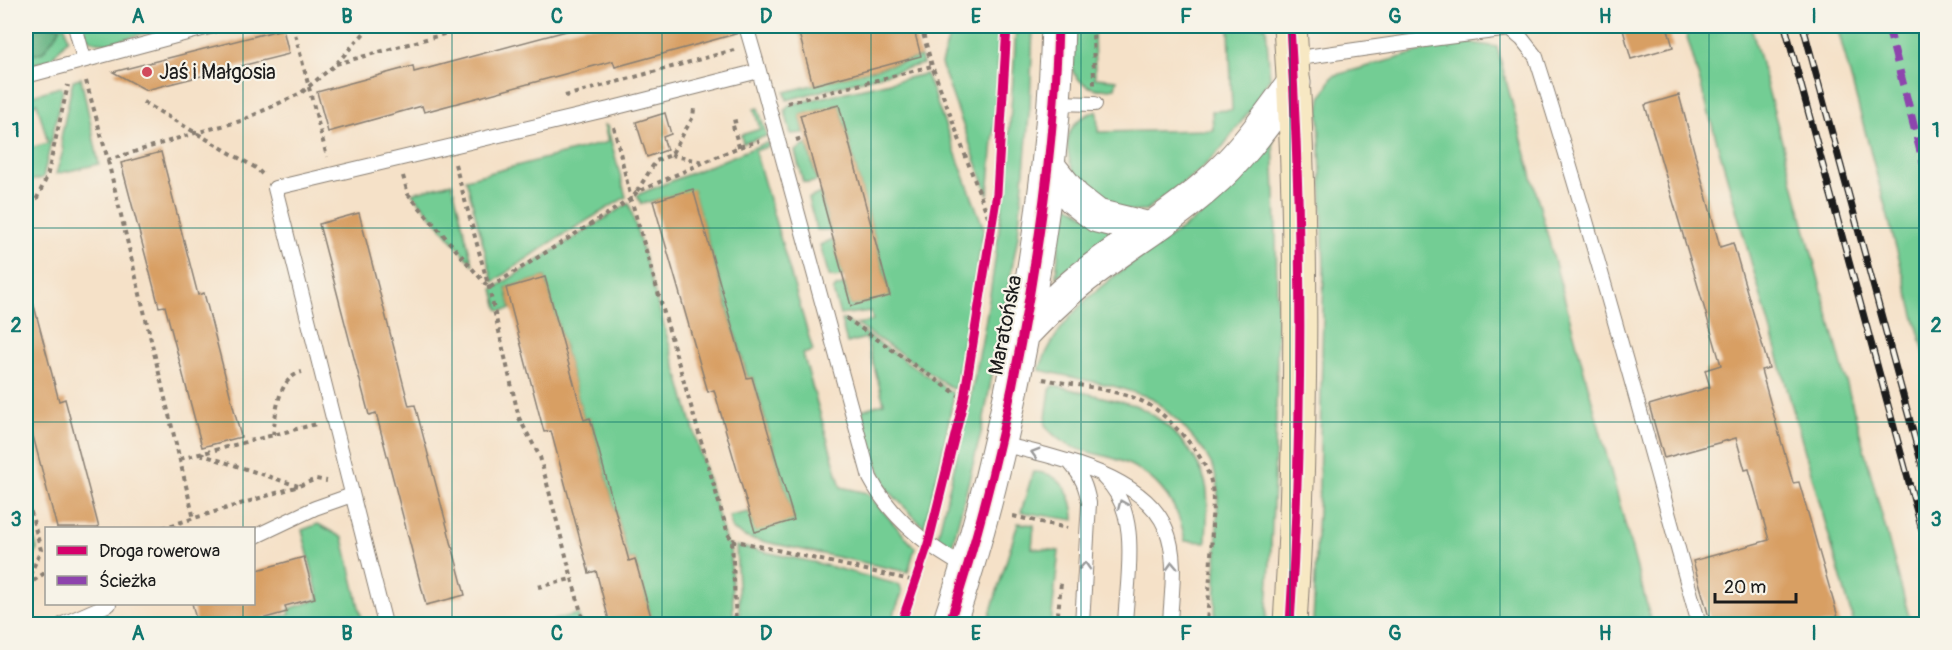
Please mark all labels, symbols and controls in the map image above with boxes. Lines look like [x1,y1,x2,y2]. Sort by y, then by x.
text: A [132,4,145,29]
text: B [341,4,353,29]
text: C [551,4,563,29]
text: D [760,4,773,29]
text: E [971,4,982,29]
text: F [1180,4,1192,29]
text: G [1388,4,1402,29]
text: H [1599,4,1612,29]
text: I [1811,4,1817,29]
place label: Jaś i Małgosia [159,59,276,86]
marker: Jaś i Małgosia [140,65,154,79]
text: 1 [12,118,20,143]
text: 1 [1932,118,1940,143]
street label: Maratońska [983,273,1028,377]
text: 2 [10,313,22,338]
text: 2 [1930,313,1942,338]
one-way arrow [1030,448,1041,460]
one-way arrow [1117,500,1129,511]
text: 3 [10,507,22,532]
text: 3 [1930,507,1942,532]
legend [45,527,255,605]
text: Droga rowerowa [99,540,220,563]
one-way arrow [1079,562,1092,571]
one-way arrow [1166,562,1178,571]
scale bar [1715,566,1796,604]
text: Ścieżka [99,570,156,593]
text: 20 m [1724,576,1766,599]
text: A [132,621,145,646]
text: B [341,621,353,646]
text: C [551,621,563,646]
text: D [760,621,773,646]
text: E [971,621,982,646]
text: F [1180,621,1192,646]
text: G [1388,621,1402,646]
text: H [1599,621,1612,646]
text: I [1811,621,1817,646]

